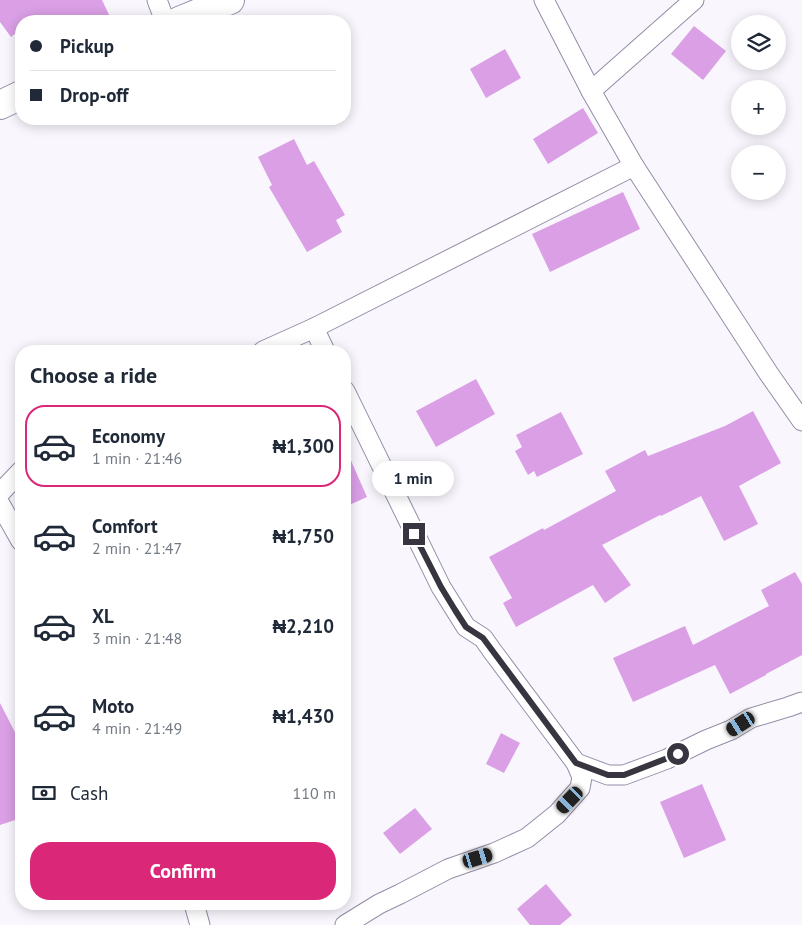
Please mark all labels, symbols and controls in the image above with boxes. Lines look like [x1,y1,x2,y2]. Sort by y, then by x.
map controls [731,15,786,200]
button: layers [731,15,786,70]
text: Pickup [60,34,114,58]
button: + [731,80,786,135]
text: Drop-off [60,83,128,107]
button: − [731,145,786,200]
text: Choose a ride [30,361,157,389]
icon: car [32,424,77,469]
text: Economy [92,424,165,448]
text: ₦1,300 [272,434,334,458]
text: 1 min · 21:46 [92,448,182,468]
callout: 1 min [373,462,455,496]
text: 1 min [393,468,433,488]
icon: car [32,514,77,559]
text: Comfort [92,514,158,538]
route end [403,523,425,545]
text: ₦1,750 [272,524,334,548]
text: 2 min · 21:47 [92,538,182,558]
icon: car [32,604,77,649]
text: XL [92,604,114,628]
text: ₦2,210 [272,614,334,638]
text: 3 min · 21:48 [92,628,182,648]
icon: car [32,694,77,739]
text: Moto [92,694,134,718]
text: ₦1,430 [272,704,334,728]
car [724,710,757,738]
text: 4 min · 21:49 [92,718,182,738]
route start [667,743,689,765]
icon: cash [30,779,58,807]
text: Cash [70,781,108,805]
text: 110 m [293,783,336,803]
car [554,784,585,816]
button: Confirm [30,842,336,900]
car [461,846,494,870]

